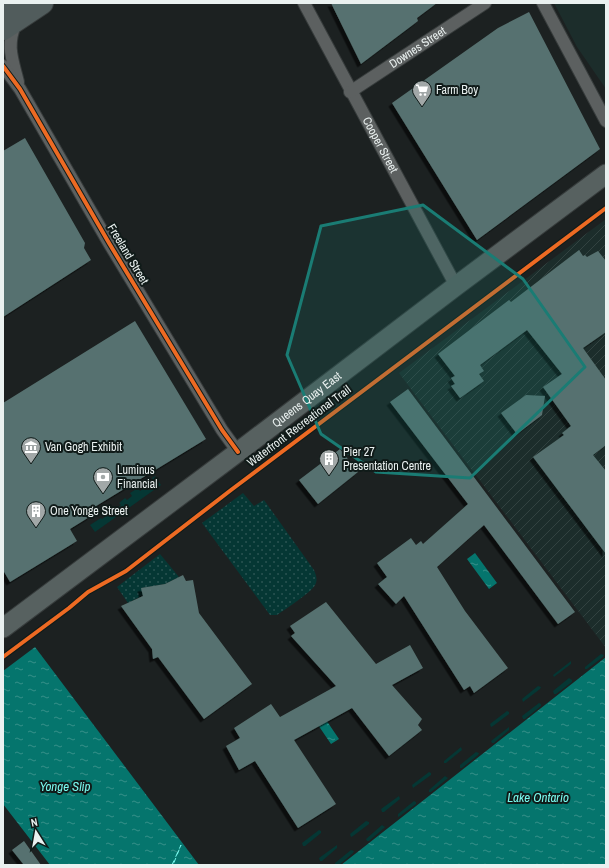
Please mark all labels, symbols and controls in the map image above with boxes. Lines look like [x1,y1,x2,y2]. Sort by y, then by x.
street label: Downes Street [386,23,449,72]
supermarket icon: Farm Boy [411,79,433,107]
place label: Farm Boy [436,82,478,98]
street label: Cooper Street [359,114,402,176]
street label: Freeland Street [104,221,152,287]
street label: Queens Quay East [269,368,345,431]
street label: Waterfront Recreational Trail [244,382,354,470]
museum icon: Van Gogh Exhibit [20,436,42,464]
place label: Van Gogh Exhibit [45,439,122,455]
place label: Pier 27 Presentation Centre [343,444,431,474]
building icon: Pier 27 Presentation Centre [318,448,340,476]
place label: Luminus Financial [117,462,157,492]
bank icon: Luminus Financial [92,466,114,494]
building icon: One Yonge Street [25,500,47,528]
place label: One Yonge Street [50,503,128,519]
water label: Yonge Slip [40,778,91,795]
water label: Lake Ontario [507,789,569,806]
north arrow [16,812,56,852]
text: N [30,815,39,830]

